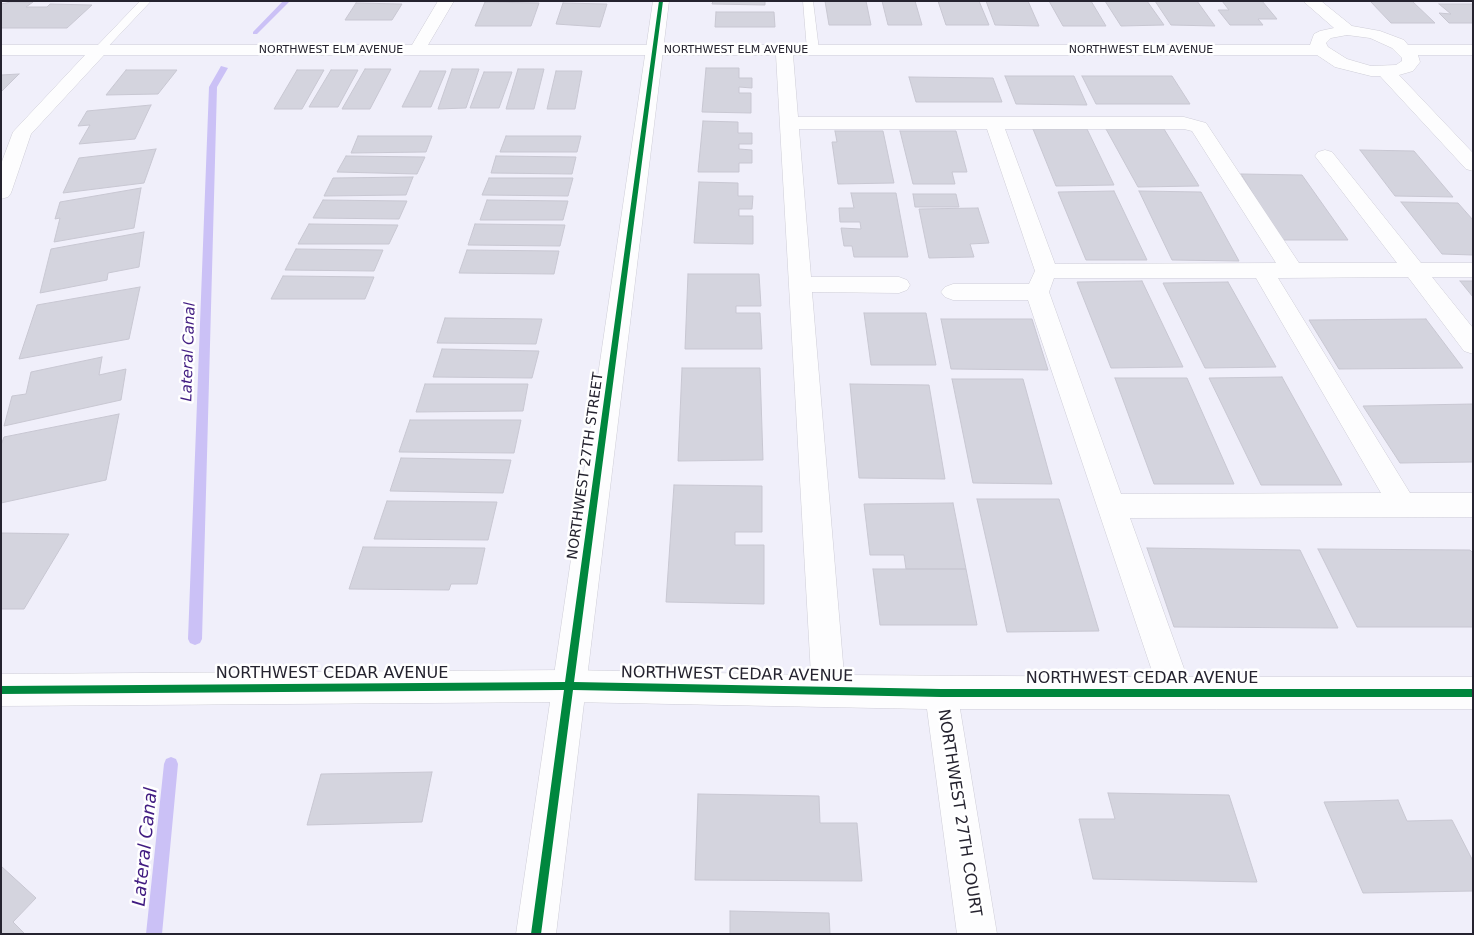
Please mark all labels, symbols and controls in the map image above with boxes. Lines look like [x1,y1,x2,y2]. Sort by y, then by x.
street label: NORTHWEST ELM AVENUE [259,43,403,57]
street label: NORTHWEST ELM AVENUE [664,43,808,57]
street label: NORTHWEST ELM AVENUE [1069,43,1213,57]
water label: Lateral Canal [178,302,200,402]
street label: NORTHWEST 27TH STREET [565,371,607,561]
street label: NORTHWEST CEDAR AVENUE [621,663,853,687]
street label: NORTHWEST CEDAR AVENUE [216,664,448,684]
street label: NORTHWEST CEDAR AVENUE [1026,669,1258,689]
street label: NORTHWEST 27TH COURT [933,708,985,918]
water label: Lateral Canal [129,787,163,907]

